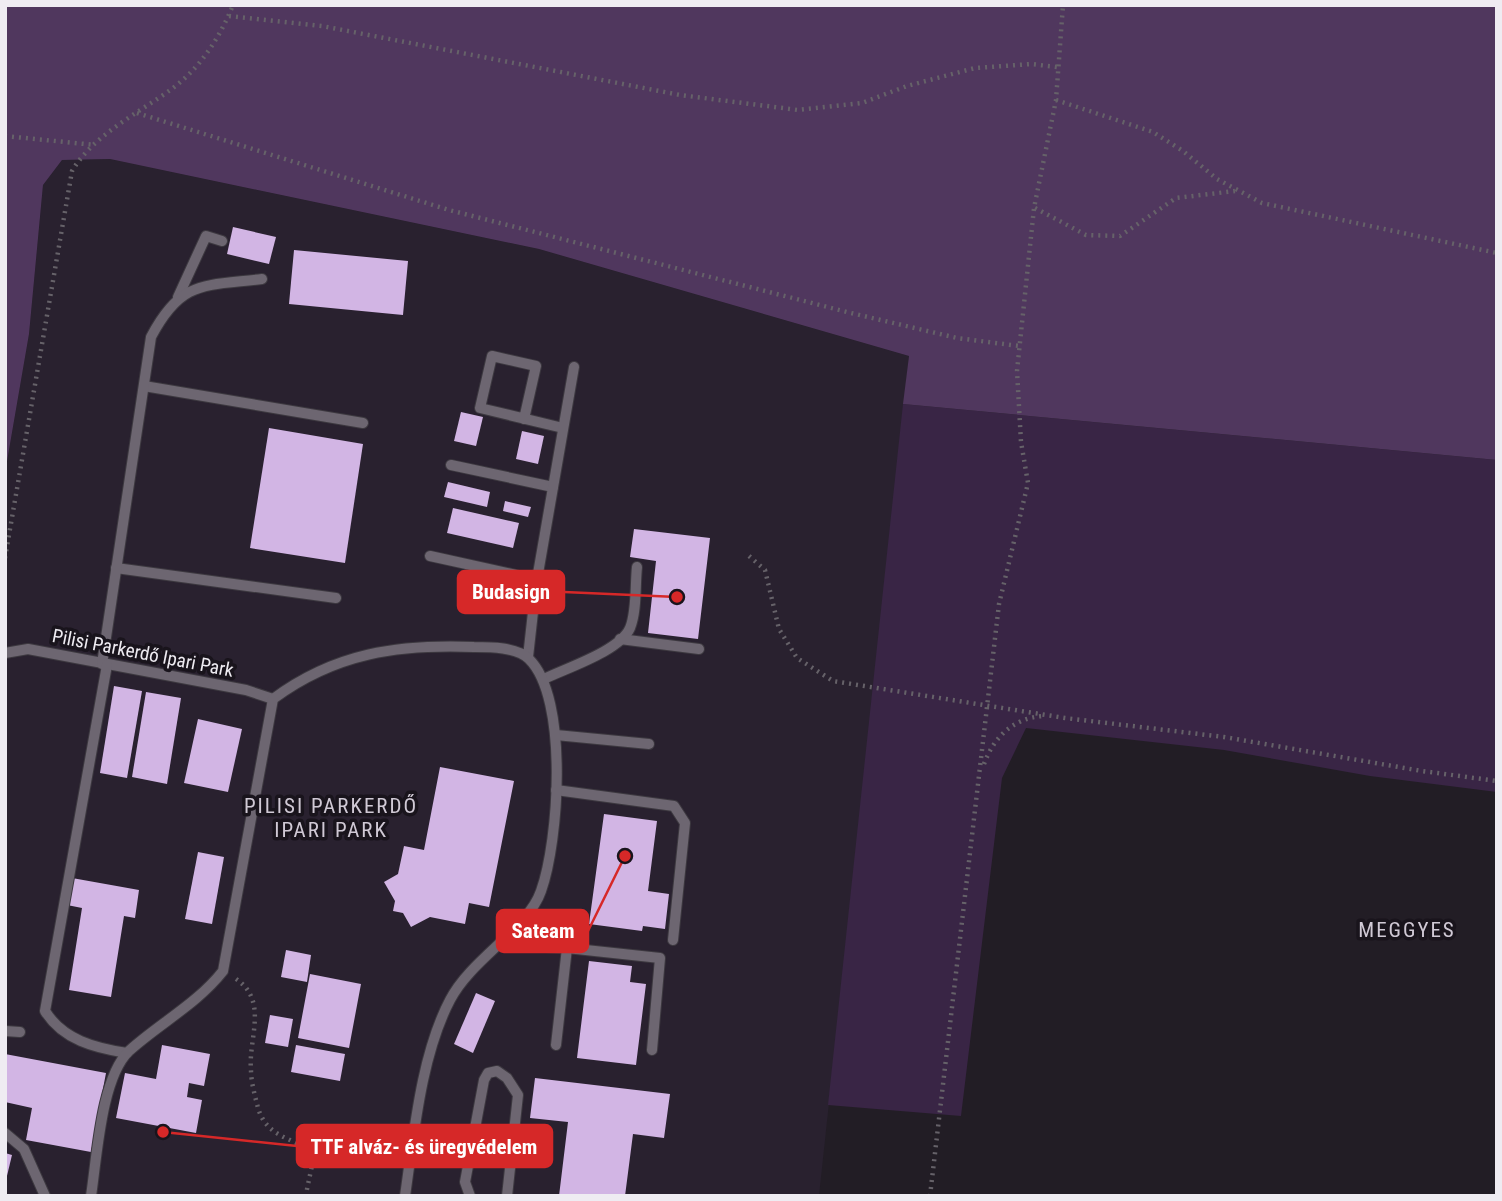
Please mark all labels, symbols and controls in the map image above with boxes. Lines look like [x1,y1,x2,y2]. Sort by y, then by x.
callout: Budasign [458,571,564,613]
text: Budasign [472,580,550,604]
street label: Pilisi Parkerdő Ipari Park [50,624,236,682]
district label: PILISI PARKERDŐ IPARI PARK [244,794,418,842]
callout: Sateam [497,910,588,952]
district label: MEGGYES [1358,918,1456,942]
text: Sateam [511,919,575,943]
callout: TTF alváz- és üregvédelem [297,1125,552,1167]
text: TTF alváz- és üregvédelem [311,1135,537,1159]

